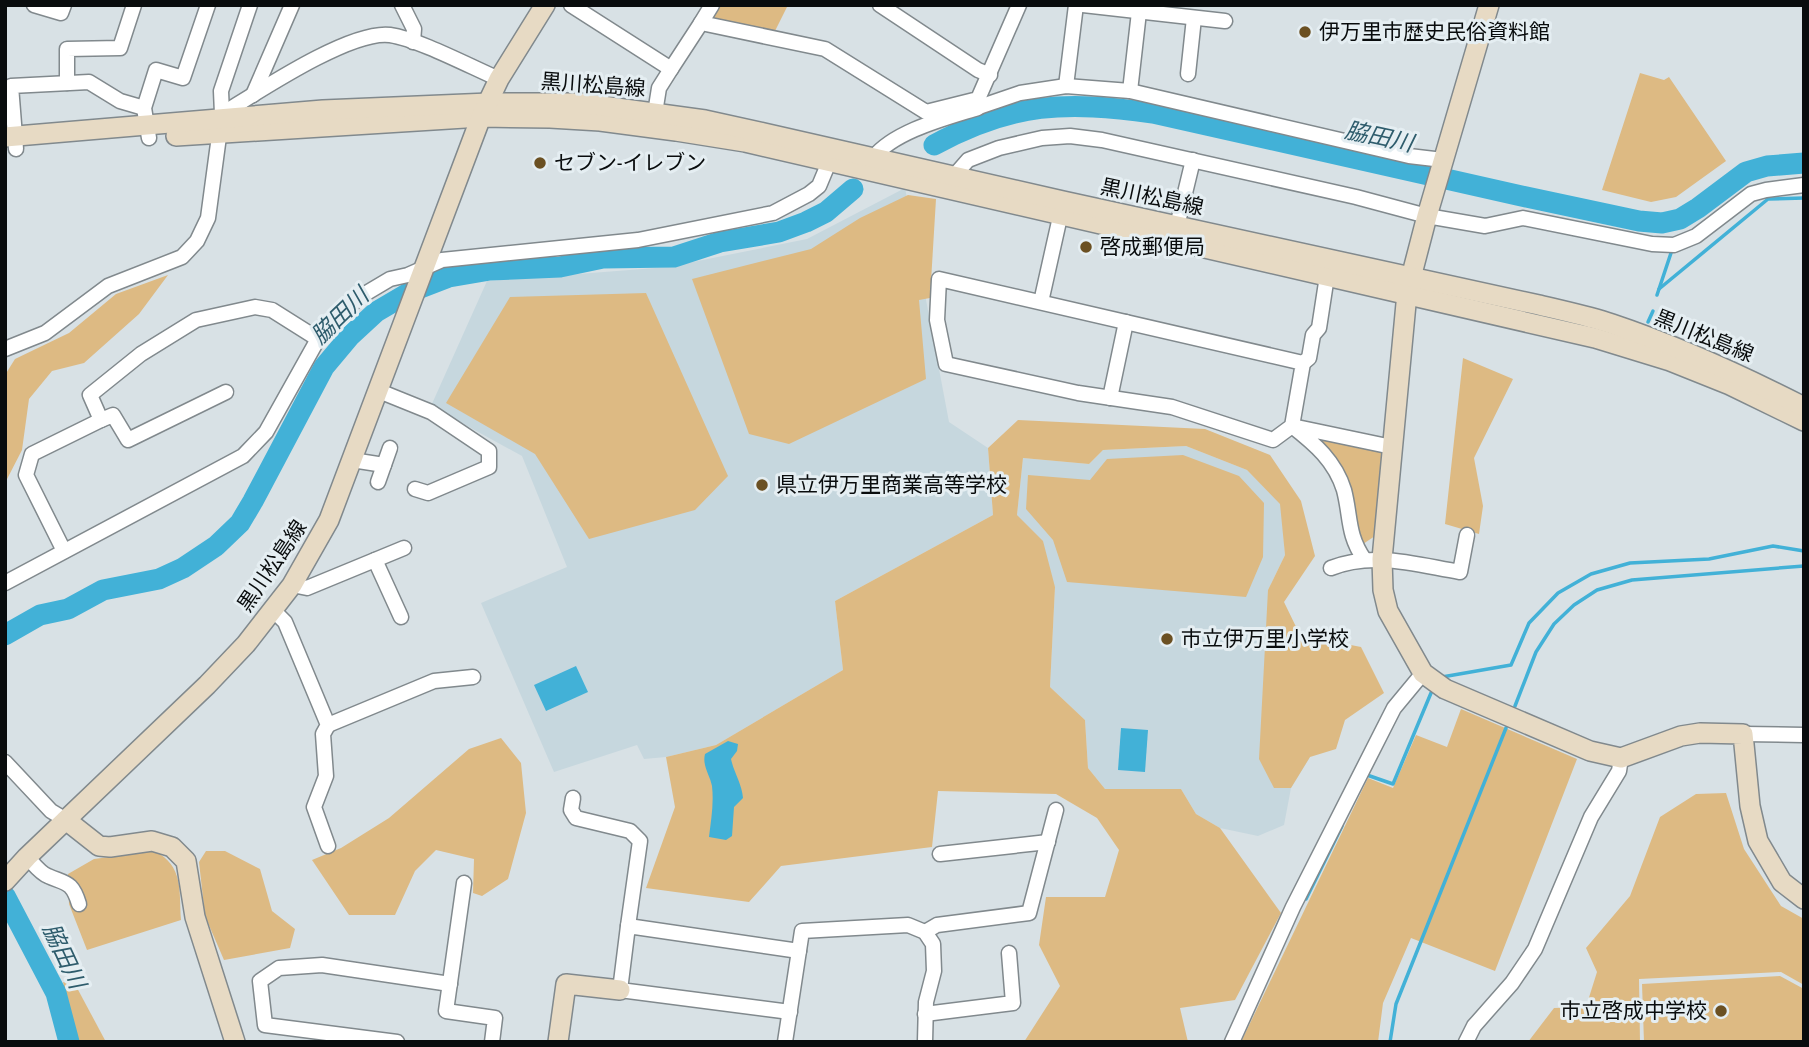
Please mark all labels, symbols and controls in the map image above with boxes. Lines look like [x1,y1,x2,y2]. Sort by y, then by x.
place label: 伊万里市歴史民俗資料館 [1319,20,1550,44]
marker: 伊万里市歴史民俗資料館 [1297,24,1313,40]
street label: 黒川松島線 [540,69,646,101]
water label: 脇田川 [1342,117,1418,158]
place label: セブン-イレブン [554,151,706,175]
marker: セブン-イレブン [532,155,548,171]
street label: 黒川松島線 [1098,174,1206,220]
place label: 啓成郵便局 [1100,235,1205,259]
marker: 啓成郵便局 [1078,239,1094,255]
water label: 脇田川 [306,280,376,350]
street label: 黒川松島線 [1651,305,1757,367]
place label: 県立伊万里商業高等学校 [776,473,1007,497]
marker: 県立伊万里商業高等学校 [754,477,770,493]
street label: 黒川松島線 [233,516,311,616]
place label: 市立伊万里小学校 [1181,627,1349,651]
marker: 市立伊万里小学校 [1159,631,1175,647]
water label: 脇田川 [37,919,92,996]
place label: 市立啓成中学校 [1560,999,1707,1023]
marker: 市立啓成中学校 [1713,1003,1729,1019]

